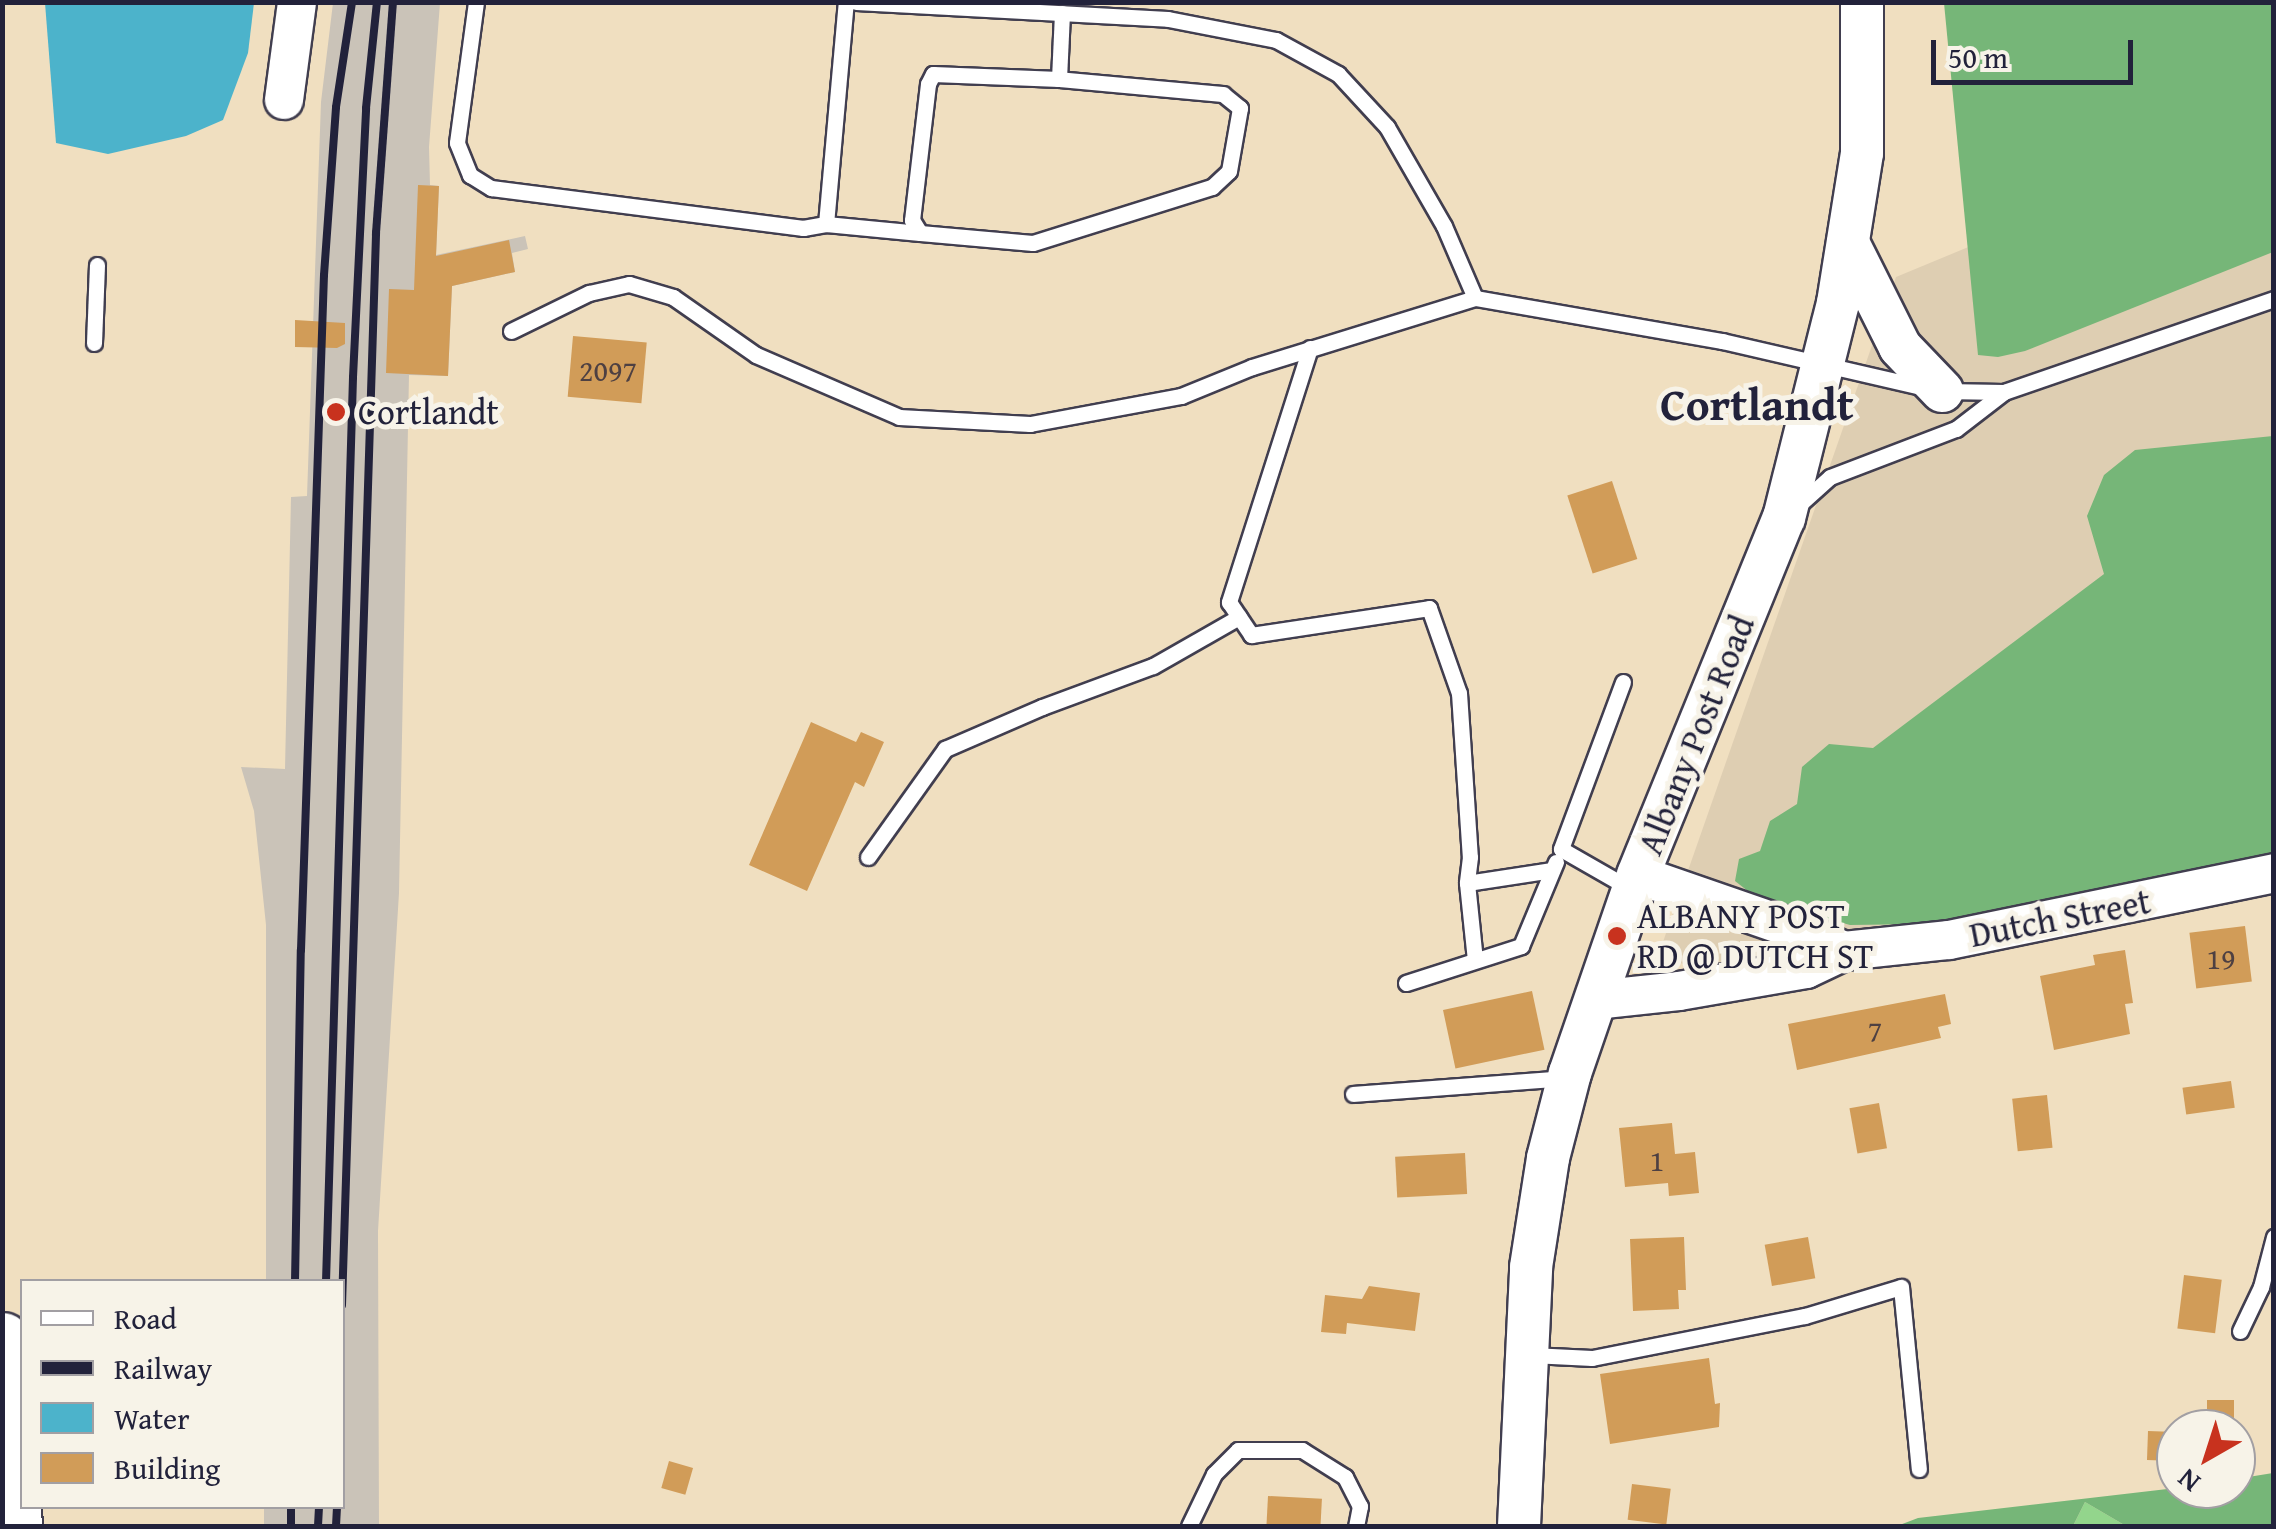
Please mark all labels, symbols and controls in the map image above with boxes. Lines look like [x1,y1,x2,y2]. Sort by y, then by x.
scale bar [1936,20,2138,82]
text: 50 m [1948,35,2008,79]
house number: 2097 [579,352,637,388]
district label: Cortlandt [1660,377,1854,431]
place label: Cortlandt [358,391,499,433]
marker: Cortlandt [323,399,349,425]
street label: Albany Post Road [1629,609,1763,861]
street label: Dutch Street [1966,880,2154,956]
place label: ALBANY POST RD @ DUTCH ST [1637,895,1873,977]
marker: ALBANY POST RD @ DUTCH ST [1606,925,1628,947]
house number: 19 [2207,940,2235,976]
house number: 7 [1868,1012,1882,1048]
house number: 1 [1650,1142,1664,1178]
legend [20,1279,345,1509]
text: Road [114,1296,177,1340]
text: Railway [114,1346,212,1390]
text: Water [114,1396,190,1440]
north arrow [2156,1409,2256,1509]
text: Building [114,1446,220,1490]
text: N [2168,1459,2208,1503]

